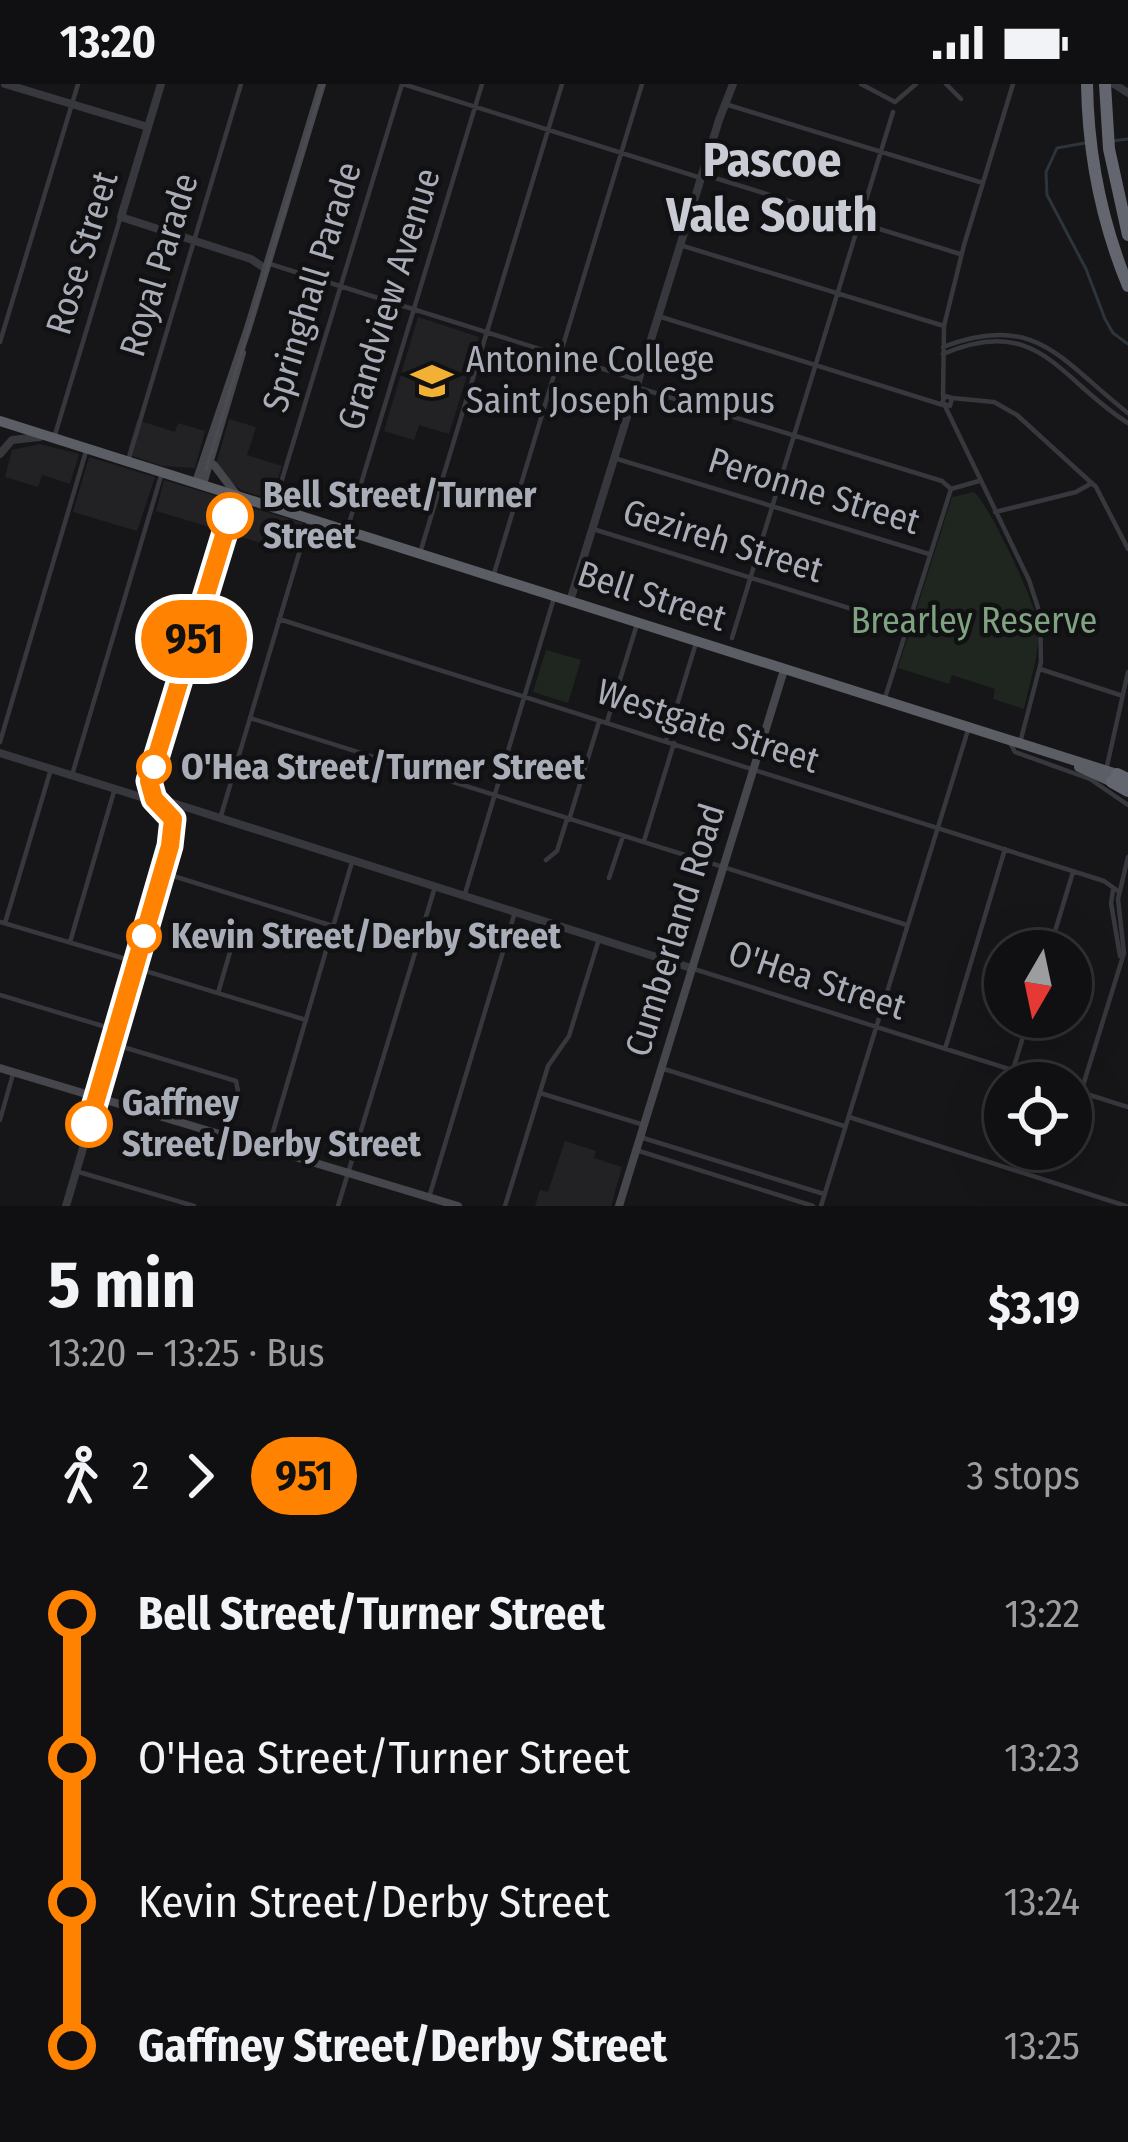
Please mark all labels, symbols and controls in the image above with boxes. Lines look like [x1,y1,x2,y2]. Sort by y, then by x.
text: 13:20 [60,15,156,69]
district label: Pascoe Vale South [665,131,878,244]
street label: Springhall Parade [253,157,371,417]
street label: Grandview Avenue [328,163,450,435]
street label: Rose Street [36,166,128,340]
street label: Royal Parade [110,168,208,362]
place label: Antonine College Saint Joseph Campus [466,338,775,423]
school or university icon: Antonine College Saint Joseph Campus [409,358,455,404]
street label: Peronne Street [703,438,925,544]
place label: Bell Street/Turner Street [263,473,537,558]
street label: Gezireh Street [618,490,829,592]
marker: Bell Street/Turner Street [208,494,252,538]
street label: Bell Street [572,551,732,641]
park label: Brearley Reserve [851,599,1097,643]
line badge: 951 [125,600,263,678]
text: 951 [165,614,223,664]
street label: Westgate Street [591,669,825,783]
place label: O'Hea Street/Turner Street [181,745,586,789]
marker: O'Hea Street/Turner Street [138,751,170,783]
street label: Cumberland Road [616,798,734,1062]
place label: Kevin Street/Derby Street [171,914,562,958]
marker: Kevin Street/Derby Street [128,920,160,952]
north arrow [984,930,1092,1038]
map controls [984,930,1092,1170]
street label: O'Hea Street [723,931,911,1029]
button: locate [984,1062,1092,1170]
place label: Gaffney Street/Derby Street [122,1081,422,1166]
marker: Gaffney Street/Derby Street [67,1102,111,1146]
text: 5 min [48,1245,196,1324]
text: $3.19 [988,1281,1080,1335]
text: 13:20 – 13:25 · Bus [48,1330,325,1376]
icon: walk [48,1443,114,1509]
icon: forward [167,1443,233,1509]
text: 951 [275,1451,333,1501]
text: 2 [132,1453,149,1499]
text: 3 stops [967,1453,1080,1499]
text: Bell Street/Turner Street [138,1587,605,1641]
text: 13:22 [1005,1591,1080,1637]
text: O'Hea Street/Turner Street [138,1731,630,1785]
text: 13:23 [1004,1735,1080,1781]
text: Kevin Street/Derby Street [138,1875,610,1929]
text: 13:24 [1004,1879,1080,1925]
text: Gaffney Street/Derby Street [138,2019,667,2073]
text: 13:25 [1004,2023,1080,2069]

